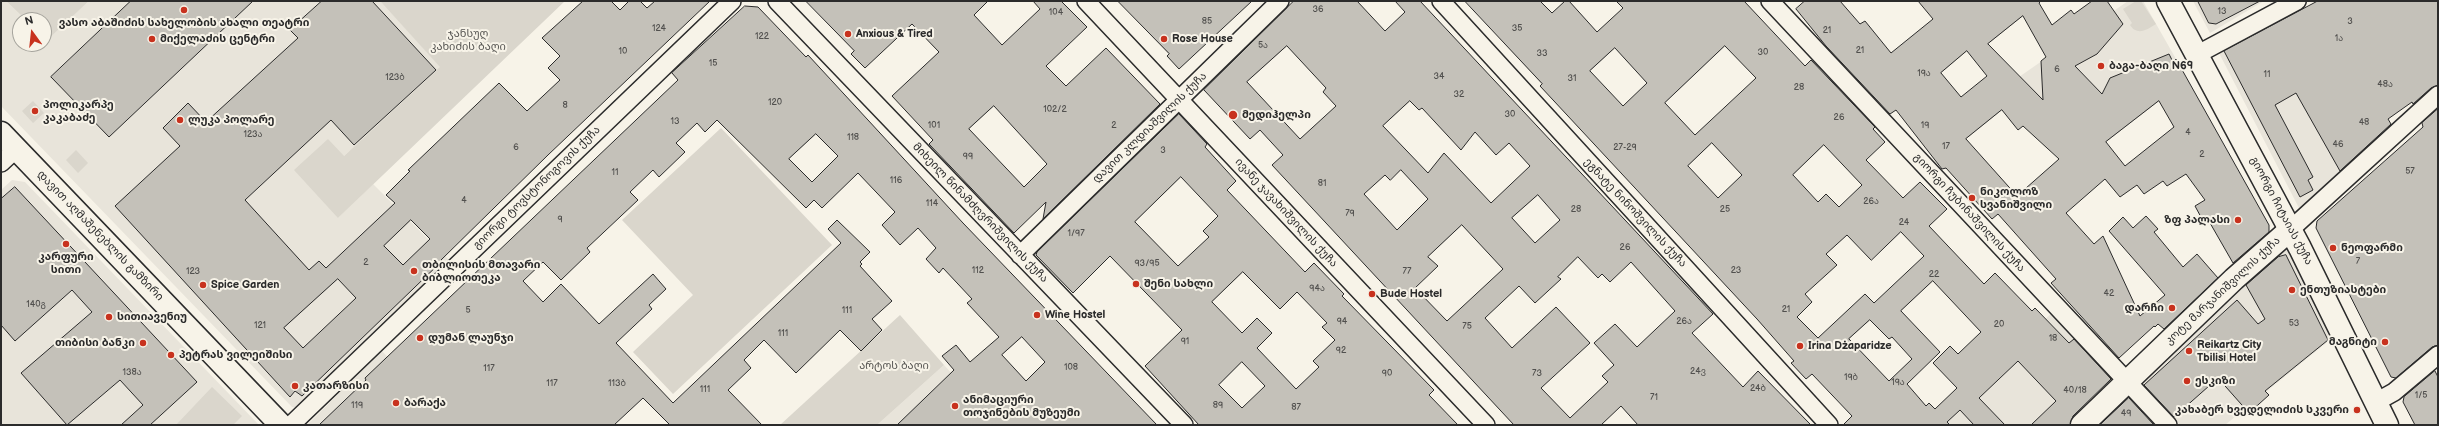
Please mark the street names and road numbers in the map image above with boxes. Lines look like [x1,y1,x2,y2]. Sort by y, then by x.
street label: დავით კლდიაშვილის ქუჩა [1090,70,1210,186]
street label: გიორგი ტოვსტონოგოვის ქუჩა [471,124,603,252]
street label: მიხეილ წინამძღვრიშვილის ქუჩა [910,140,1050,286]
street label: გიორგი ჩუბინაშვილის ქუჩა [1911,151,2027,275]
street label: გიორგი ჩიტაიას ქუჩა [2247,155,2315,267]
street label: ივანე ჯავახიშვილის ქუჩა [1232,156,1340,270]
street label: ეგნატე ნინოშვილის ქუჩა [1581,156,1689,270]
street label: დავით აღმაშენებლის გამზირი [34,168,166,304]
street label: კოტე მარჯანიშვილის ქუჩა [2163,234,2283,348]

